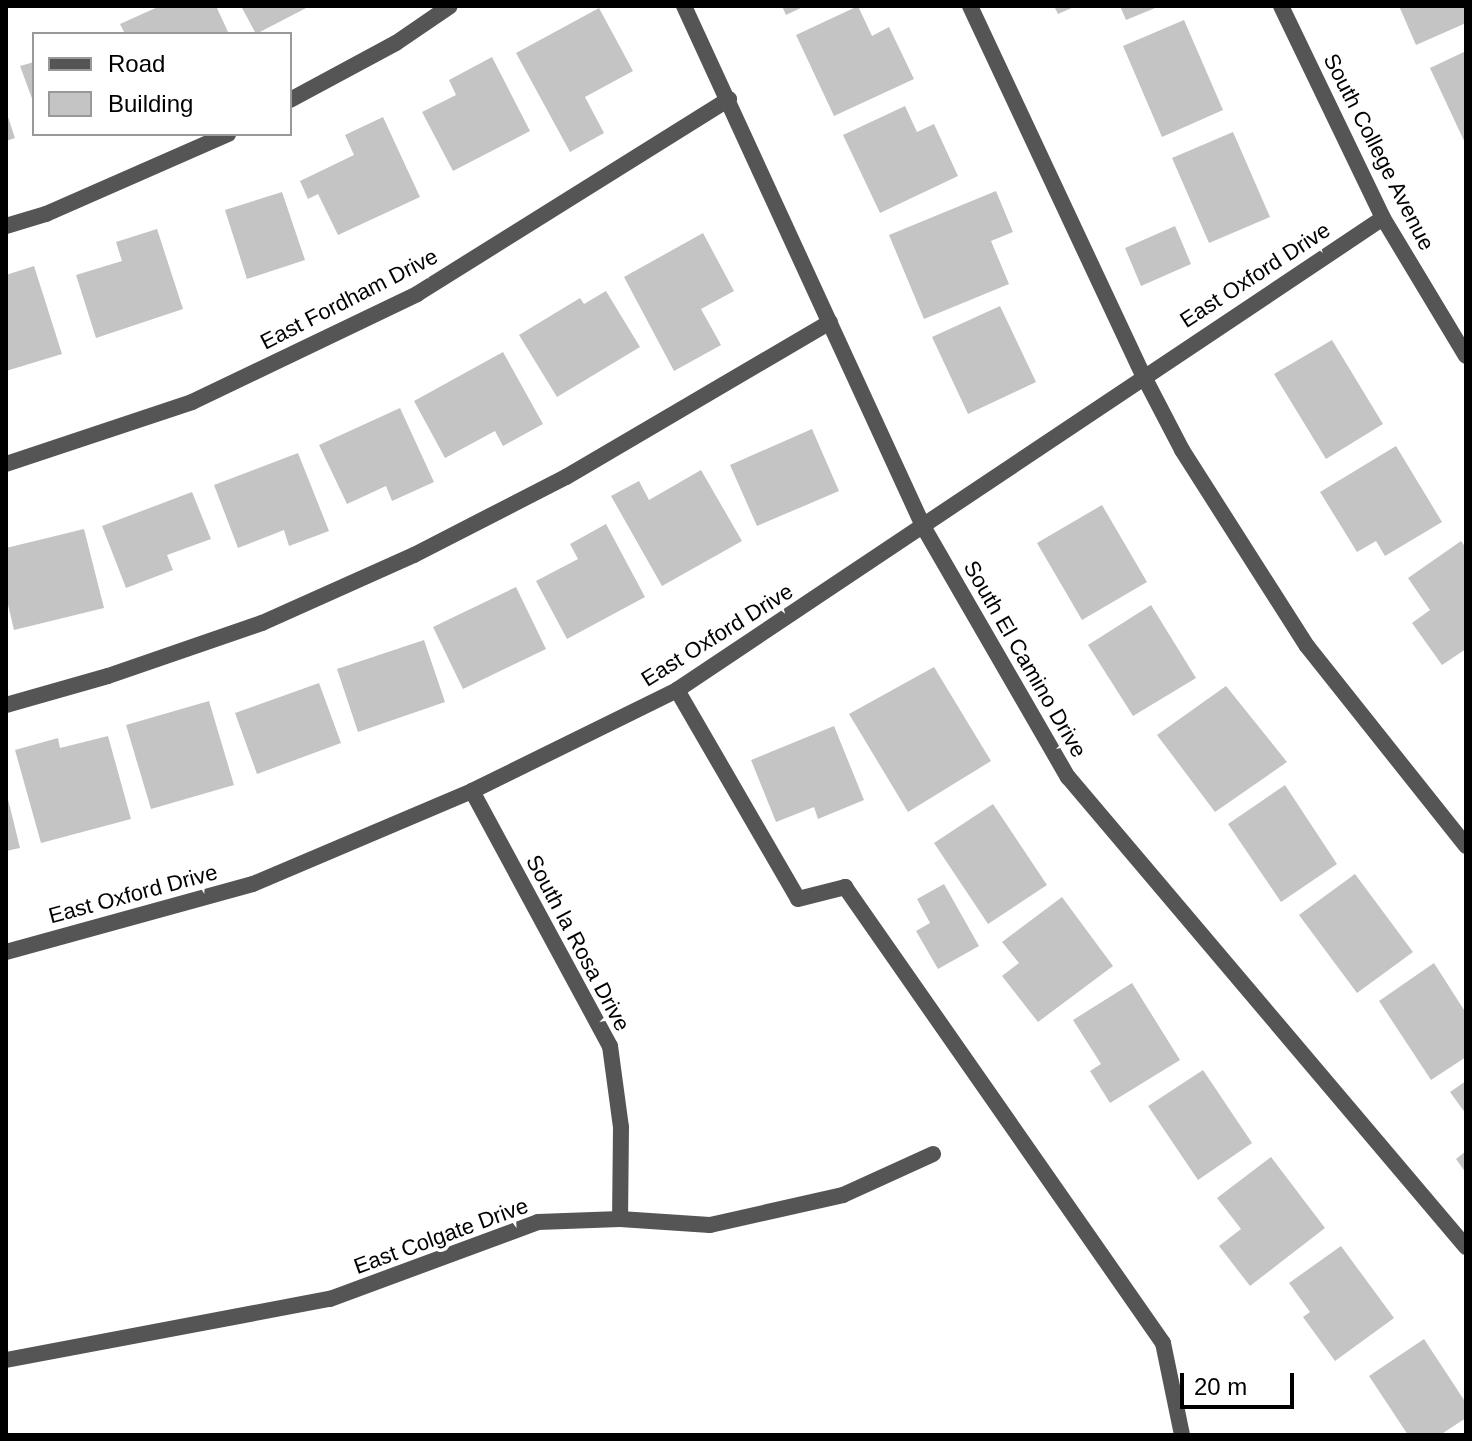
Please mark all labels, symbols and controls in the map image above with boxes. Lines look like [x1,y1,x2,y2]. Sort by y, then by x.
legend [32,32,292,136]
street label: South College Avenue [1318,49,1440,255]
text: Road [108,50,165,77]
text: Building [108,90,193,117]
street label: East Oxford Drive [1175,217,1335,333]
street label: East Fordham Drive [256,243,442,355]
street label: South El Camino Drive [958,556,1092,762]
street label: East Oxford Drive [636,578,798,692]
street label: South la Rosa Drive [520,850,636,1036]
street label: East Oxford Drive [46,859,220,929]
street label: East Colgate Drive [350,1192,532,1280]
scale bar [1184,1357,1298,1407]
text: 20 m [1194,1373,1247,1400]

